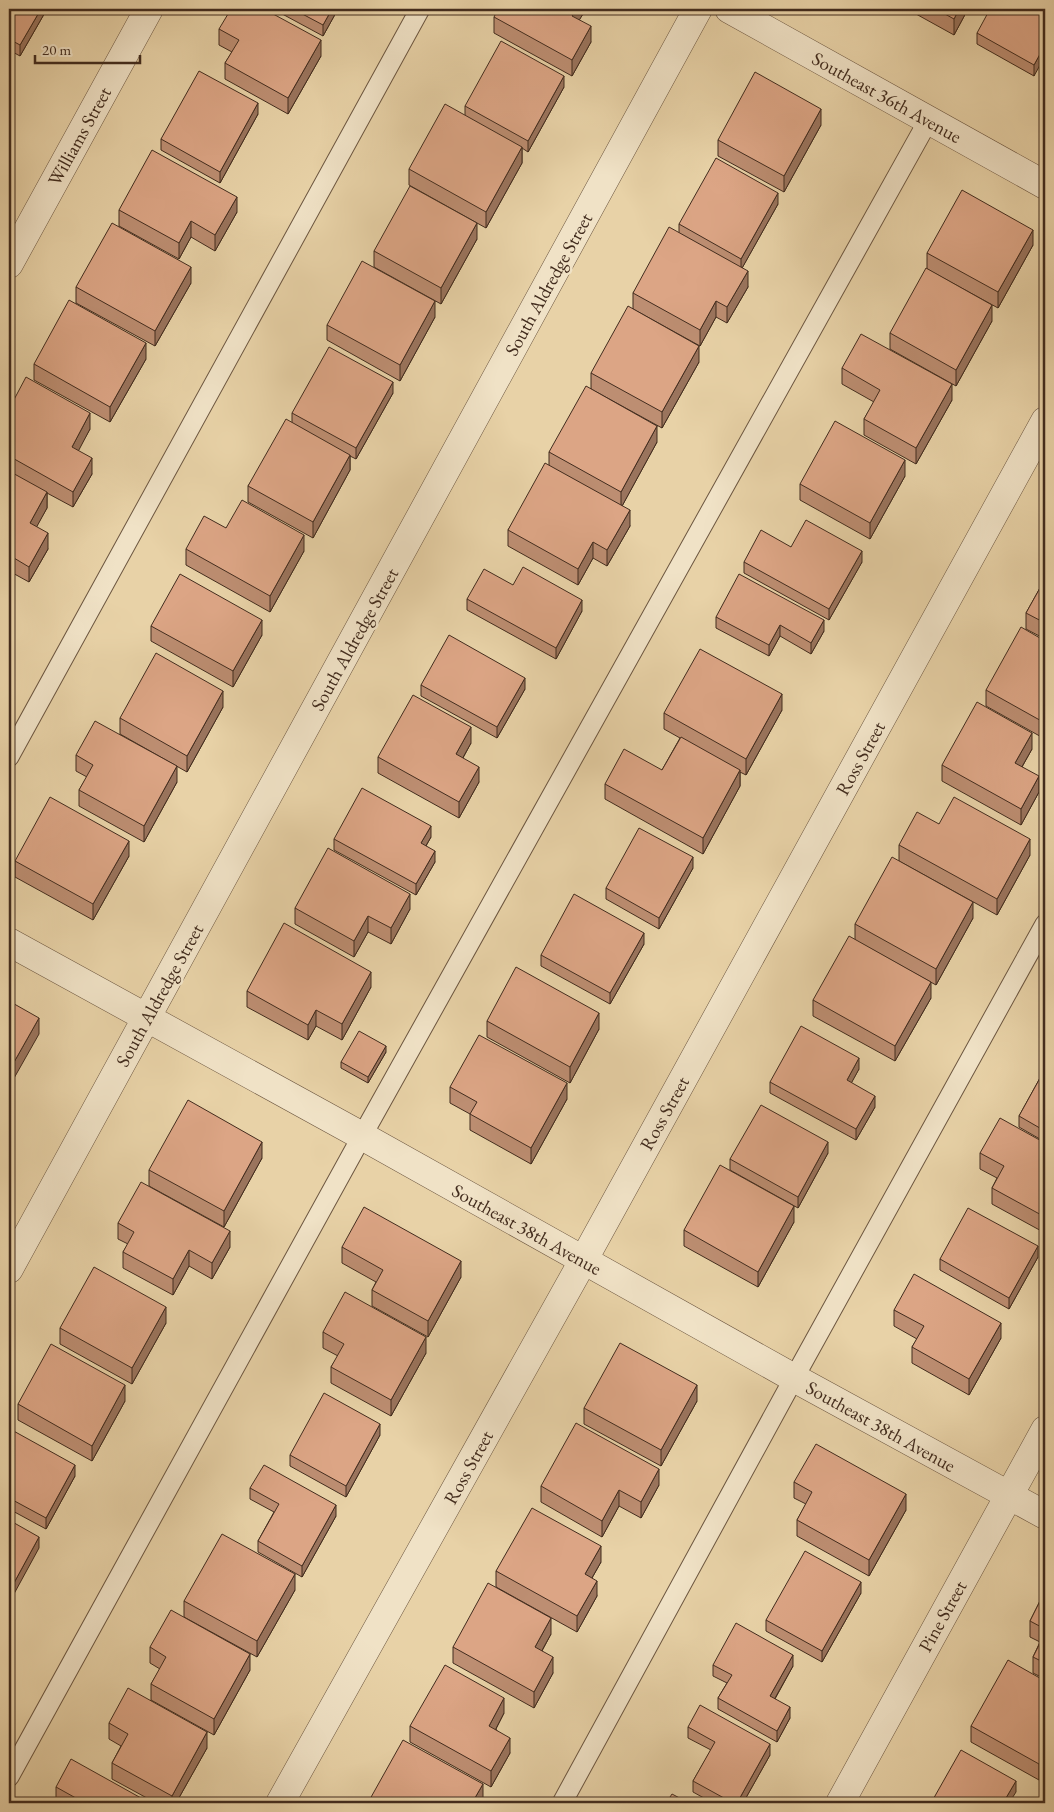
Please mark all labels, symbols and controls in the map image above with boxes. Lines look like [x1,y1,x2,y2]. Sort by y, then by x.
scale bar [35,32,140,64]
text: 20 m [42,40,71,59]
street label: Southeast 36th Avenue [808,46,966,149]
street label: Williams Street [42,82,117,190]
street label: South Aldredge Street [499,208,598,360]
street label: South Aldredge Street [305,563,404,715]
street label: Ross Street [830,717,891,800]
street label: South Aldredge Street [110,919,209,1071]
street label: Ross Street [634,1072,695,1155]
street label: Southeast 38th Avenue [448,1178,606,1281]
street label: Southeast 38th Avenue [802,1375,960,1478]
street label: Ross Street [438,1426,499,1509]
street label: Pine Street [913,1576,972,1656]

